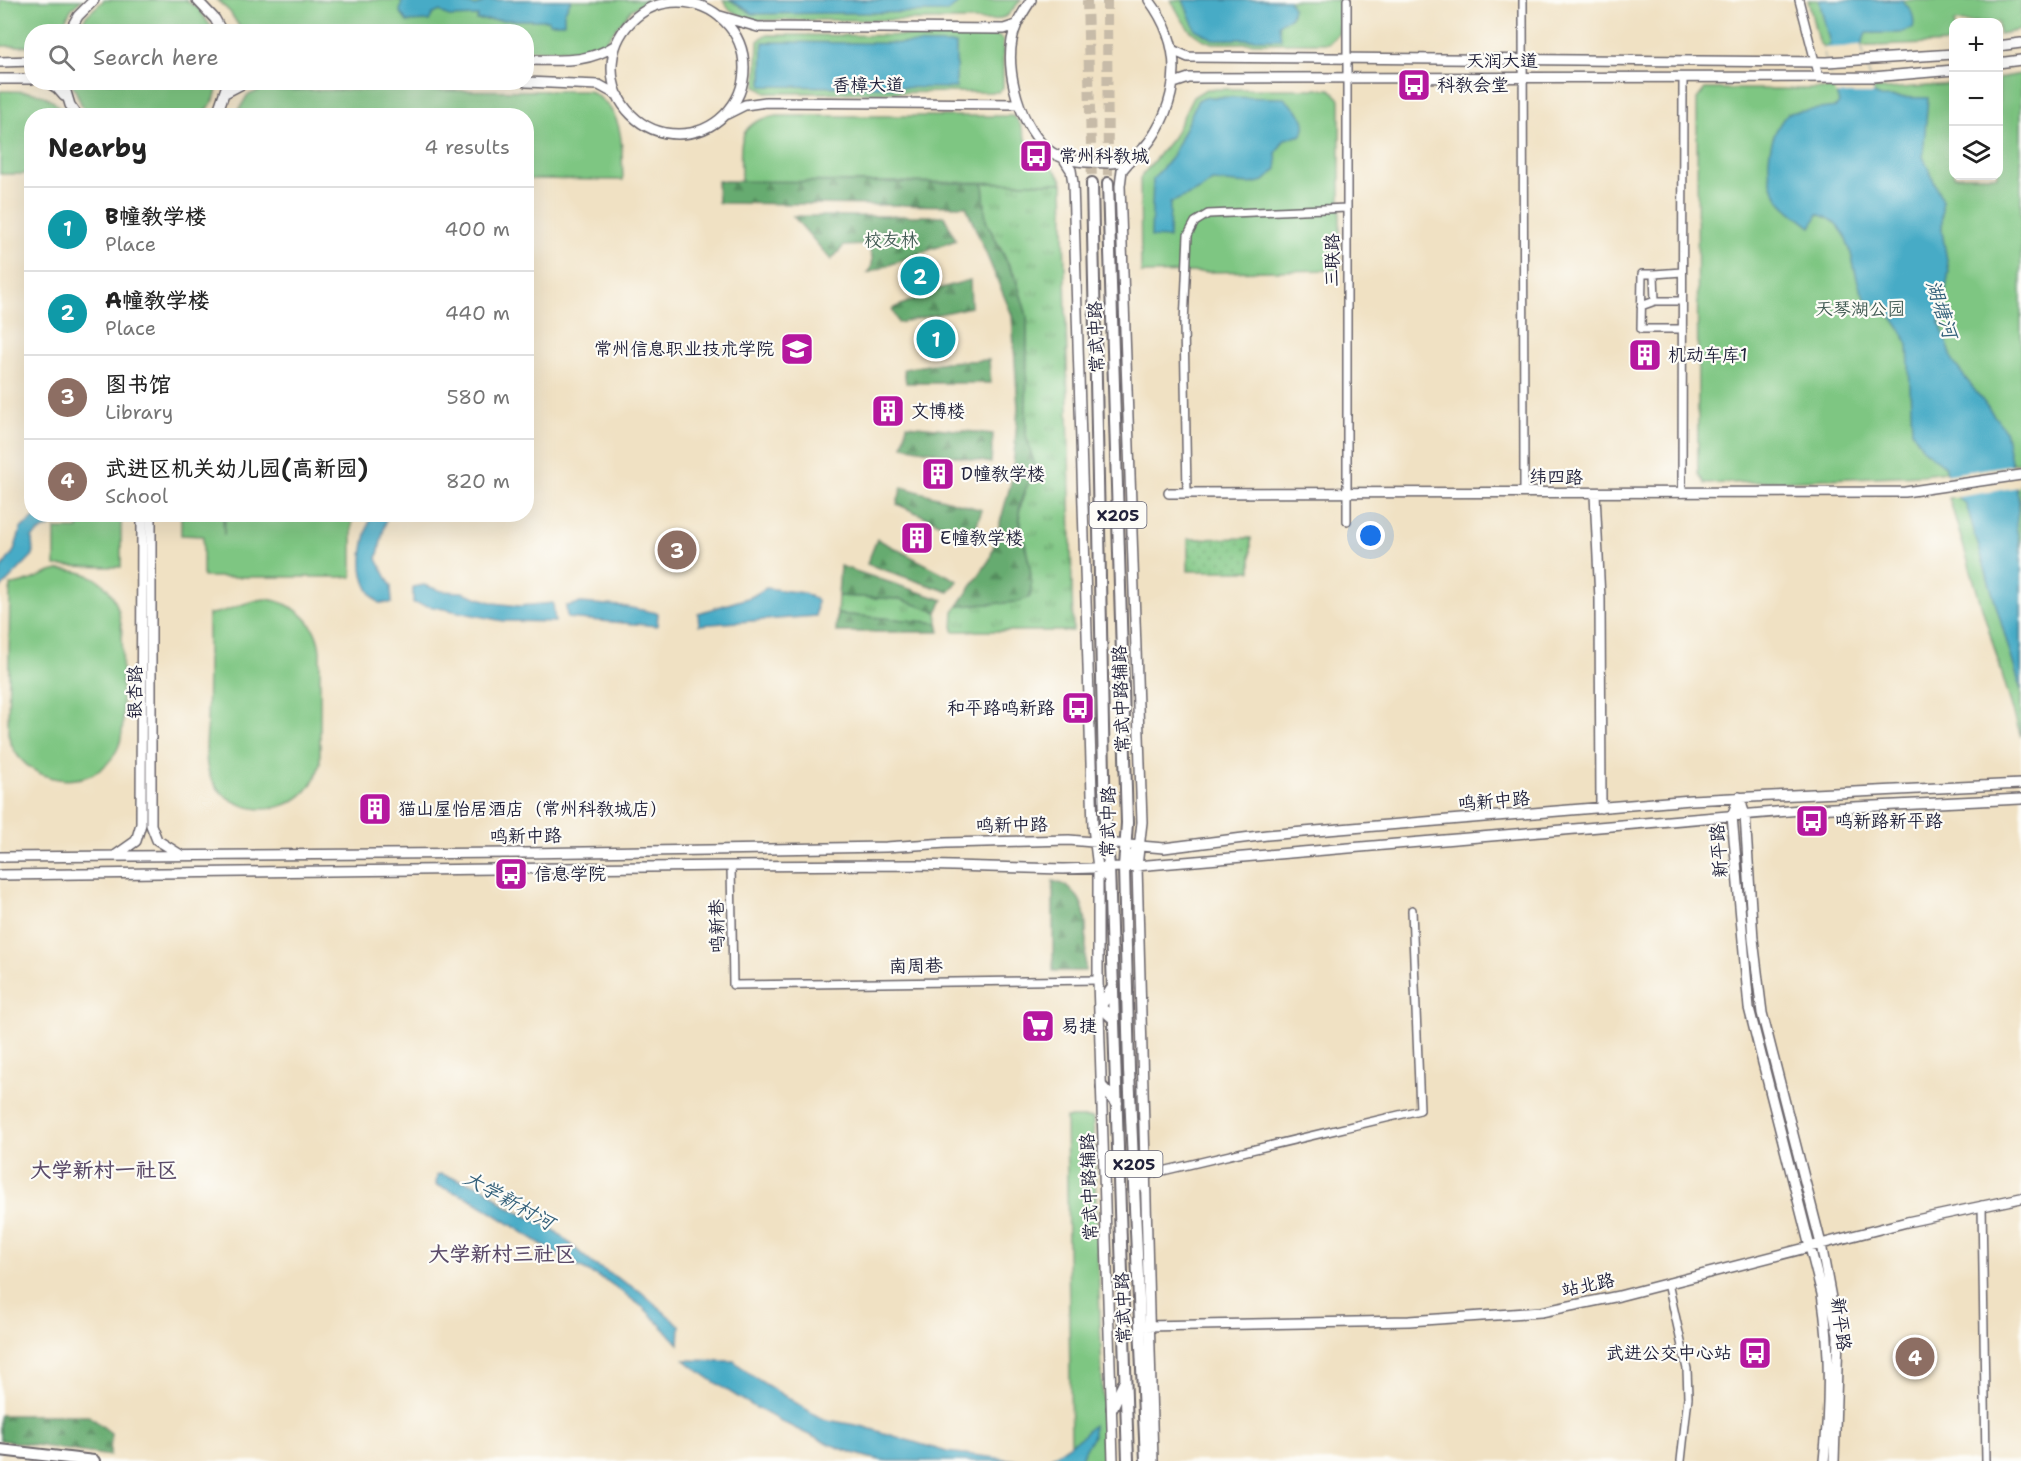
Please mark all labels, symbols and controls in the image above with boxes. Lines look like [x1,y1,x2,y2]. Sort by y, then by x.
map controls [1949,18,2003,180]
button: + [1949,18,2003,72]
search box [24,24,534,90]
icon: search [45,41,78,74]
text: Search here [93,43,219,72]
street label: 天润大道 [1466,49,1538,73]
bus stop icon: 科教会堂 [1396,67,1432,103]
button: − [1949,72,2003,126]
street label: 香樟大道 [832,73,904,97]
place label: 科教会堂 [1437,73,1509,97]
button: layers [1949,126,2003,180]
text: Nearby [48,130,147,165]
text: 4 results [424,134,510,160]
bus stop icon: 常州科教城 [1018,138,1054,174]
place label: 常州科教城 [1059,144,1149,168]
text: B幢教学楼 [105,202,207,231]
text: 1 [63,216,72,242]
text: 400 m [444,216,510,242]
park label: 校友林 [864,228,918,252]
text: Place [105,231,156,257]
street label: 三联路 [1320,233,1344,287]
pin: 2 [900,254,940,298]
water label: 湖塘河 [1920,276,1965,344]
text: A幢教学楼 [105,286,210,315]
park label: 天琴湖公园 [1815,297,1905,321]
text: 2 [61,300,75,326]
text: 440 m [445,300,510,326]
street label: 常武中路 [1083,301,1109,373]
text: Place [105,315,156,341]
pin: 1 [916,316,956,362]
school or university icon: 常州信息职业技术学院 [779,331,815,367]
place label: 常州信息职业技术学院 [594,337,774,361]
building icon: 机动车库1 [1627,337,1663,373]
place label: 机动车库1 [1668,343,1748,367]
text: 图书馆 [105,370,171,399]
text: 3 [61,384,75,410]
text: 580 m [447,384,510,410]
building icon: 文博楼 [870,393,906,429]
text: Library [105,399,173,425]
place label: 文博楼 [911,399,965,423]
text: 武进区机关幼儿园(高新园) [105,454,368,483]
building icon: D幢教学楼 [920,456,956,492]
place label: D幢教学楼 [961,462,1045,486]
street label: 纬四路 [1529,465,1583,489]
text: 4 [61,468,75,494]
text: 820 m [446,468,510,494]
text: School [105,483,168,509]
road number: X205 [1090,502,1146,528]
building icon: E幢教学楼 [899,520,935,556]
your location [1356,521,1385,550]
place label: E幢教学楼 [940,526,1023,550]
pin: 3 [658,528,696,572]
street label: 常武中路辅路 [1107,645,1135,753]
street label: 银杏路 [123,665,147,719]
bus stop icon: 和平路鸣新路 [1060,690,1096,726]
place label: 和平路鸣新路 [947,696,1055,720]
street label: 常武中路 [1095,786,1121,858]
street label: 鸣新中路 [1457,786,1531,816]
building icon: 猫山屋怡居酒店（常州科教城店） [357,791,393,827]
place label: 猫山屋怡居酒店（常州科教城店） [398,797,668,821]
bus stop icon: 鸣新路新平路 [1794,803,1830,839]
place label: 鸣新路新平路 [1835,809,1943,833]
street label: 鸣新中路 [976,812,1048,838]
street label: 鸣新中路 [490,823,562,849]
street label: 新平路 [1705,823,1733,879]
bus stop icon: 信息学院 [493,856,529,892]
place label: 信息学院 [534,862,606,886]
street label: 鸣新巷 [705,899,729,953]
street label: 南周巷 [889,954,943,978]
supermarket icon: 易捷 [1020,1008,1056,1044]
place label: 易捷 [1061,1014,1097,1038]
street label: 常武中路辅路 [1075,1133,1103,1241]
road number: X205 [1106,1151,1162,1177]
district label: 大学新村一社区 [31,1156,178,1184]
water label: 大学新村河 [459,1164,562,1237]
district label: 大学新村三社区 [429,1240,576,1268]
street label: 站北路 [1559,1268,1617,1302]
street label: 常武中路 [1110,1272,1136,1344]
street label: 新平路 [1826,1296,1856,1352]
pin: 4 [1896,1334,1934,1380]
bus stop icon: 武进公交中心站 [1737,1335,1773,1371]
place label: 武进公交中心站 [1606,1341,1732,1365]

